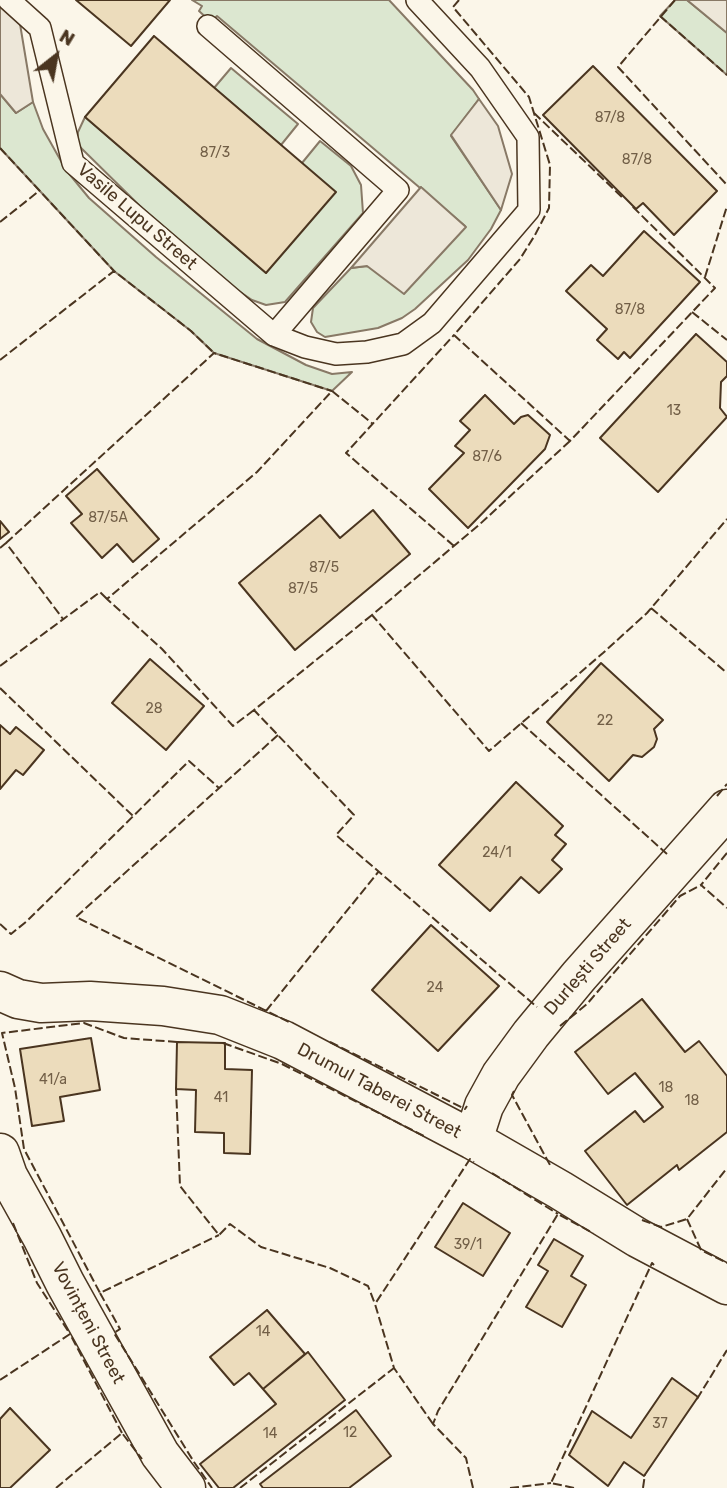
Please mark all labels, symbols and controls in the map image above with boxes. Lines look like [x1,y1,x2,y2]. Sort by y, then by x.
north arrow [21,21,91,91]
text: N [55,24,79,51]
house number: 87/8 [595,110,625,126]
house number: 87/3 [200,145,230,161]
house number: 87/8 [622,152,652,168]
street label: Vasile Lupu Street [73,159,201,275]
house number: 87/8 [615,302,645,318]
house number: 13 [667,403,681,419]
house number: 87/6 [472,449,502,465]
house number: 87/5A [88,510,128,526]
house number: 87/5 [309,560,339,576]
house number: 87/5 [288,581,318,597]
house number: 28 [145,701,163,717]
house number: 22 [597,713,613,729]
house number: 24/1 [482,845,512,861]
street label: Durlești Street [540,914,636,1020]
house number: 24 [427,980,443,996]
street label: Drumul Taberei Street [293,1039,465,1143]
house number: 41/a [39,1072,67,1088]
house number: 18 [659,1080,673,1096]
house number: 41 [214,1090,228,1106]
house number: 18 [685,1093,699,1109]
house number: 39/1 [454,1237,482,1253]
street label: Vovințeni Street [47,1258,129,1388]
house number: 14 [256,1324,270,1340]
house number: 37 [652,1416,668,1432]
house number: 12 [343,1425,357,1441]
house number: 14 [263,1426,277,1442]

